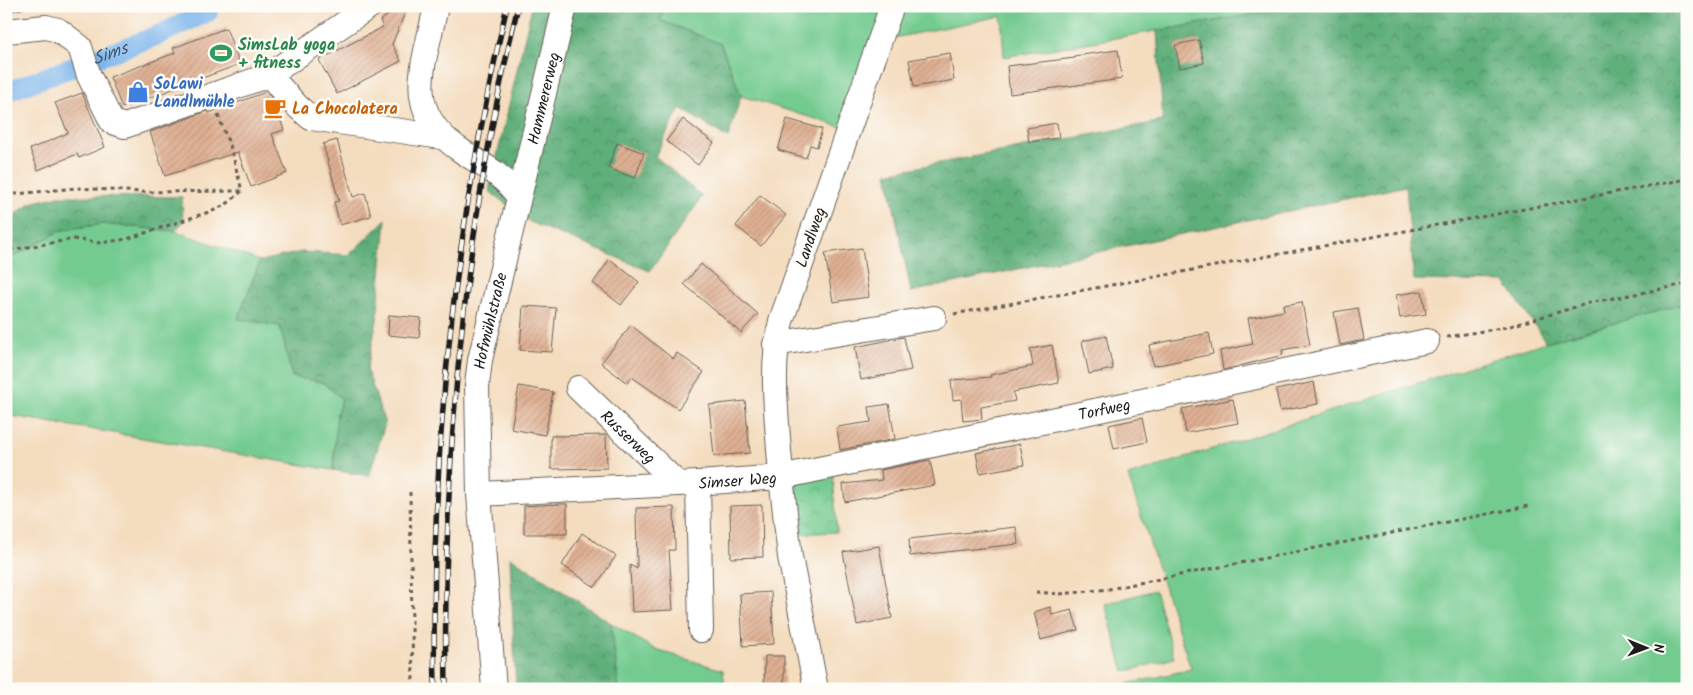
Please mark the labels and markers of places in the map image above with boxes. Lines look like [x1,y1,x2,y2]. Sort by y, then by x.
place label: SimsLab yoga + fitness [238,33,335,76]
sports icon: SimsLab yoga + fitness [208,40,234,66]
place label: SoLawi Landlmühle [154,72,235,115]
shop icon: SoLawi Landlmühle [125,79,151,105]
cafe icon: La Chocolatera [262,95,288,121]
place label: La Chocolatera [292,97,398,122]

